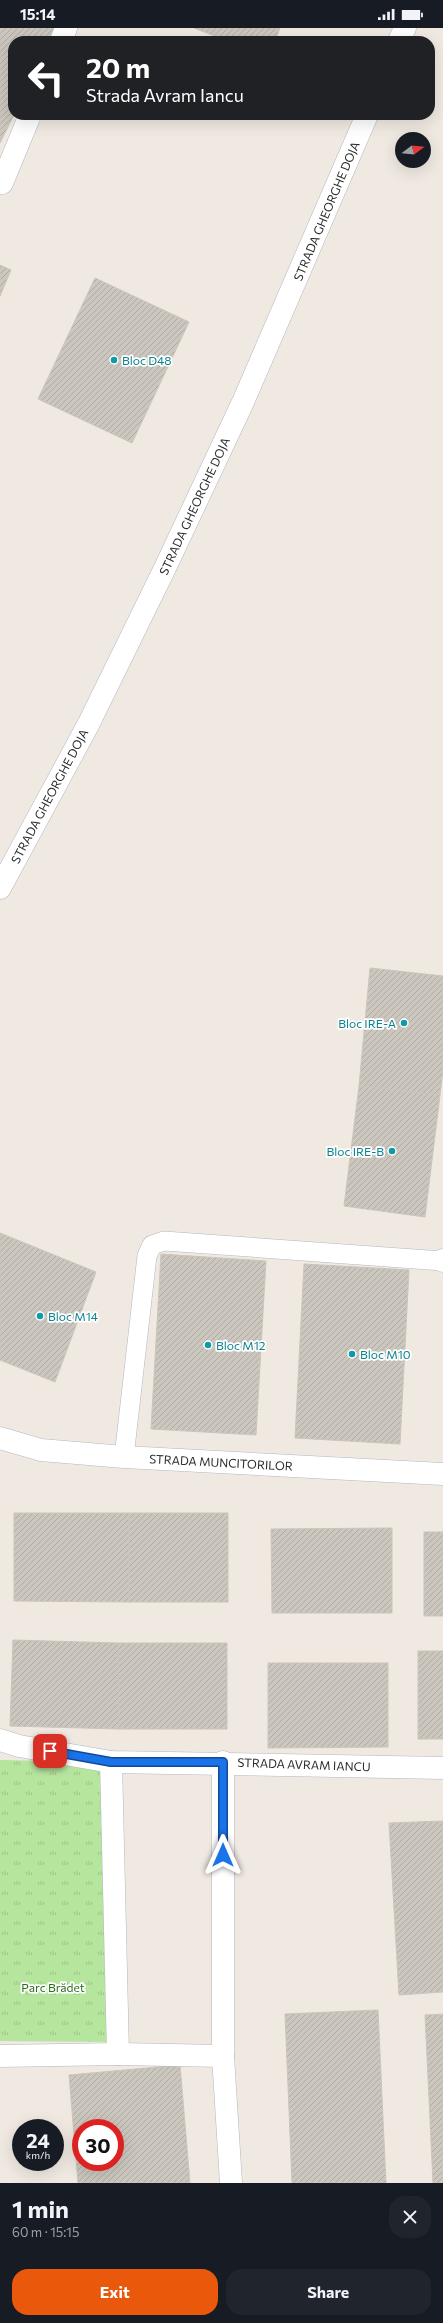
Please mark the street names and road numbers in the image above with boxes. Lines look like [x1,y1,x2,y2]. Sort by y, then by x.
street label: STRADA GHEORGHE DOJA [290,139,363,283]
street label: STRADA GHEORGHE DOJA [156,435,233,577]
street label: STRADA GHEORGHE DOJA [8,726,91,866]
street label: STRADA MUNCITORILOR [149,1451,293,1473]
street label: STRADA AVRAM IANCU [237,1755,371,1773]

